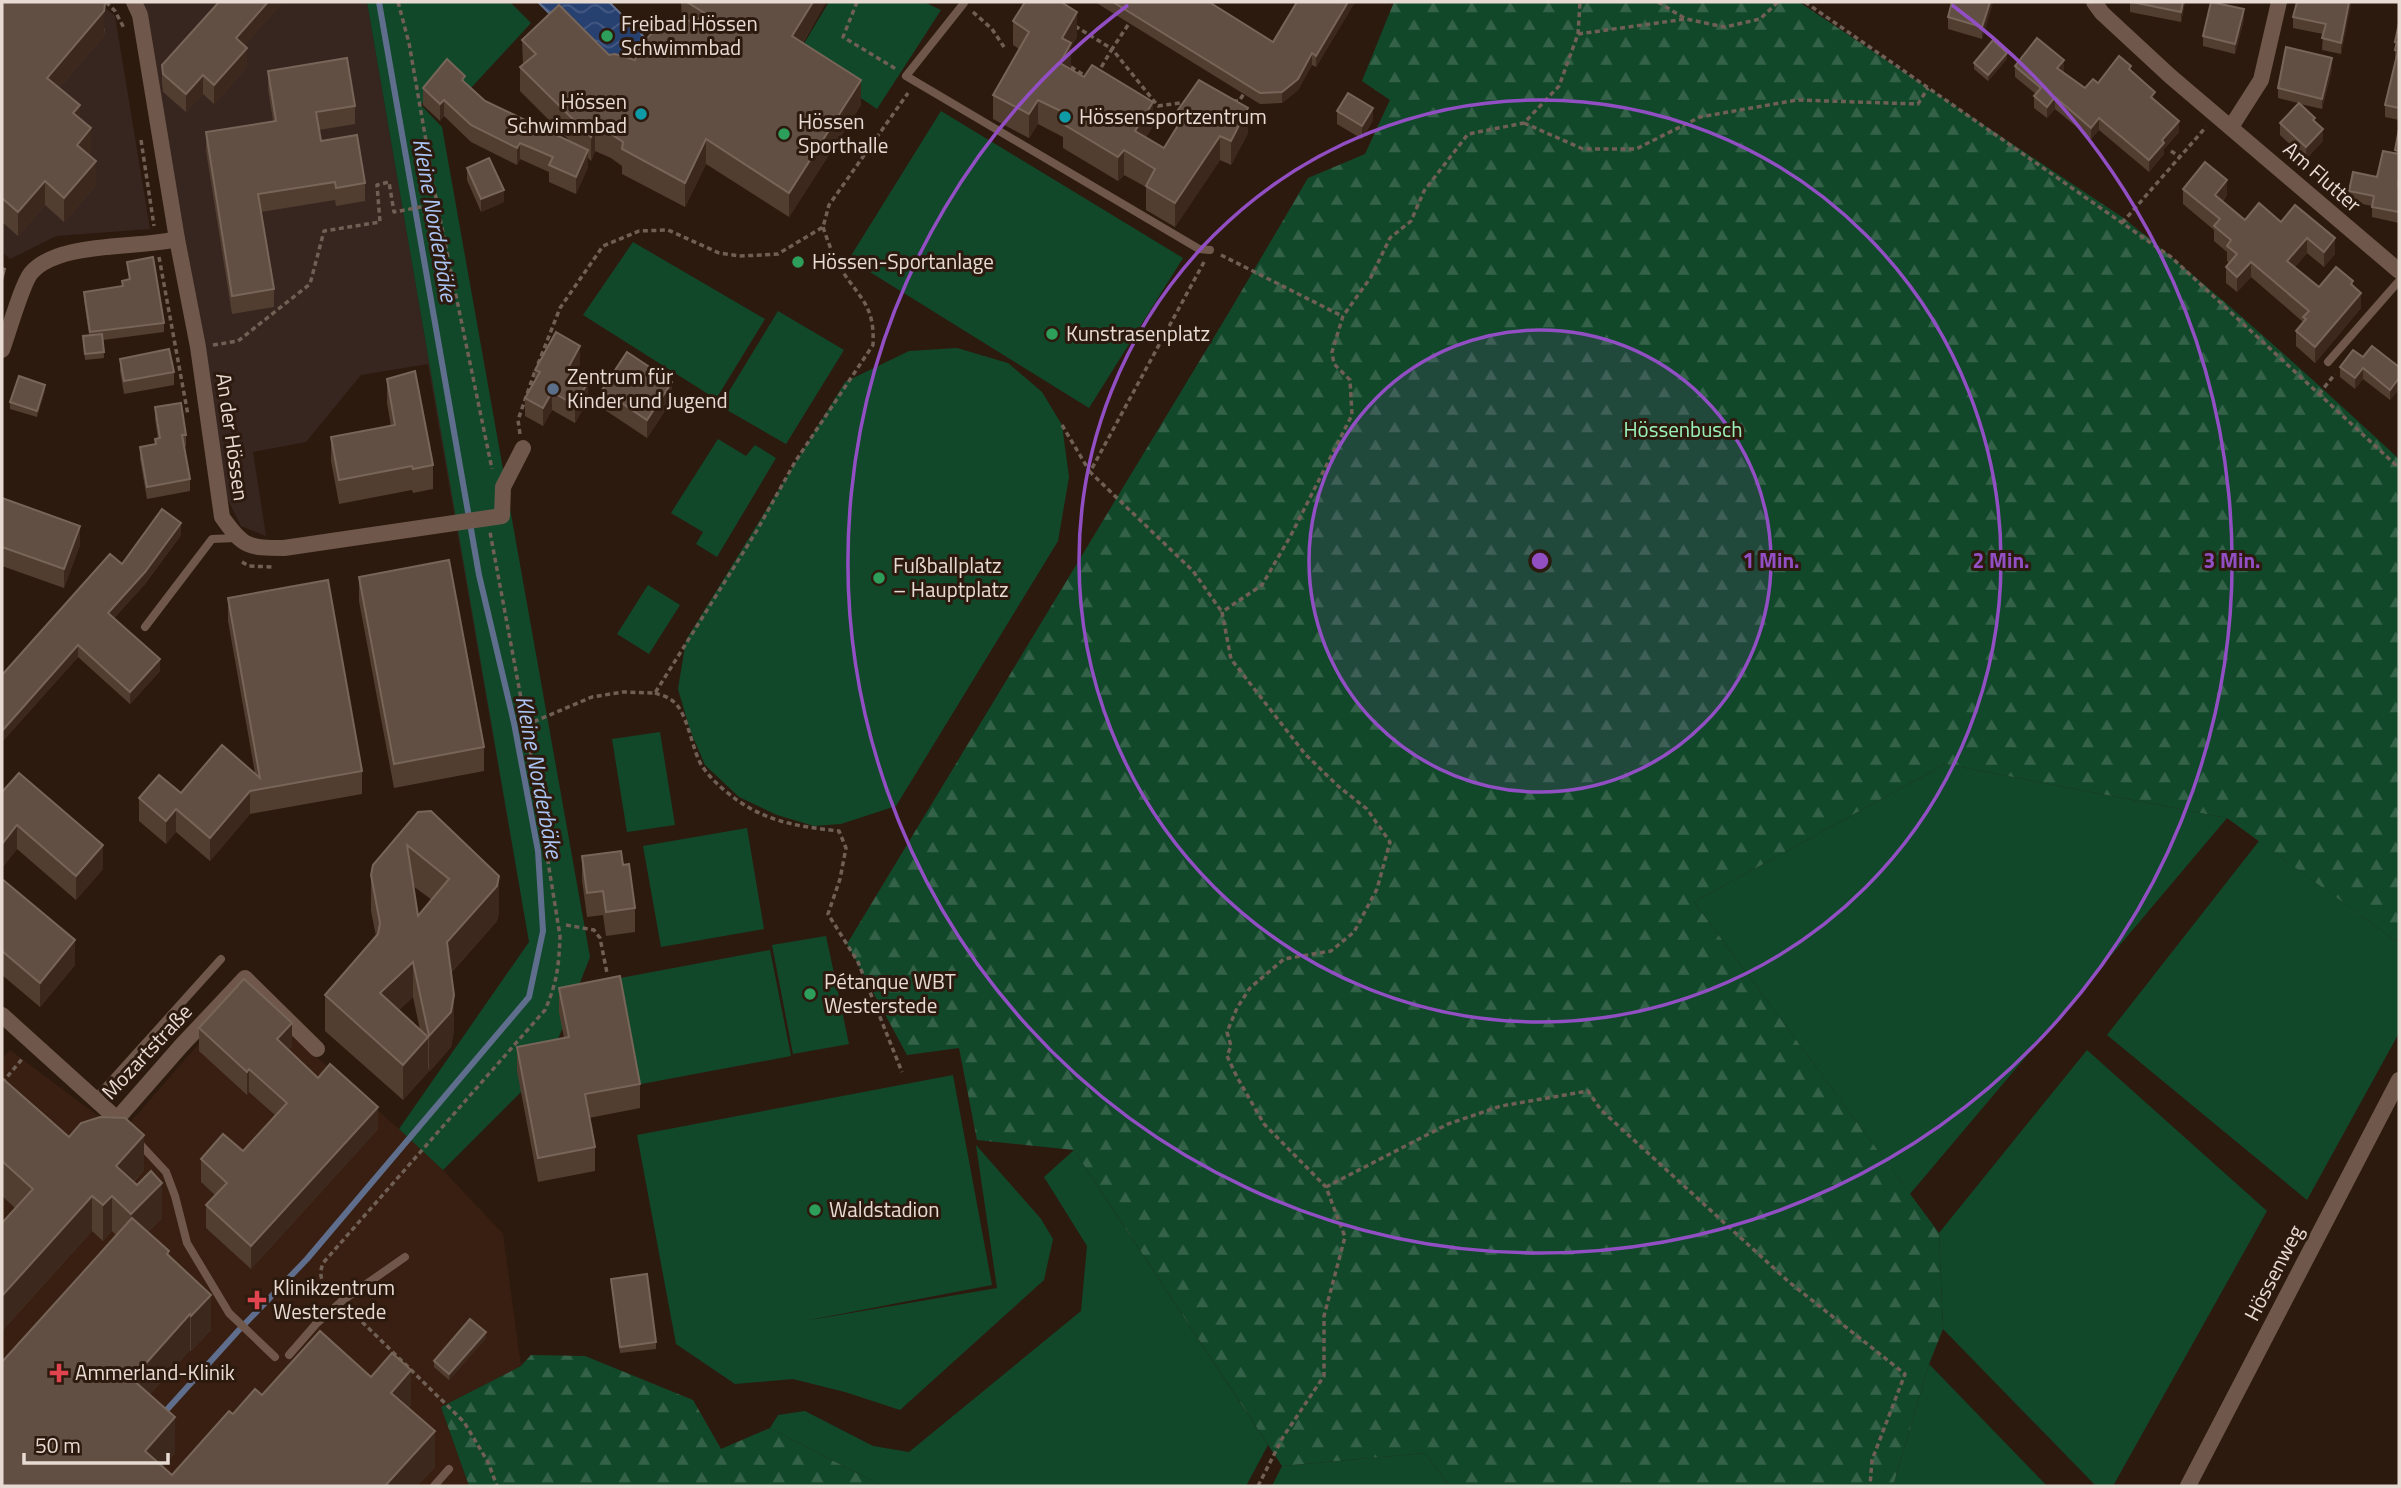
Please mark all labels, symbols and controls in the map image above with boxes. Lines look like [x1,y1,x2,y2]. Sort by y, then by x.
place label: Freibad Hössen Schwimmbad [621,7,758,63]
marker: Freibad Hössen Schwimmbad [599,28,615,44]
place label: Hössen Schwimmbad [507,85,627,141]
place label: Hössensportzentrum [1079,100,1267,132]
place label: Hössen Sporthalle [798,105,888,161]
marker: Hössen Schwimmbad [633,106,649,122]
marker: Hössensportzentrum [1057,109,1073,125]
marker: Hössen Sporthalle [776,126,792,142]
street label: Am Flutter [2277,133,2369,219]
water label: Kleine Norderbäke [404,136,467,306]
place label: Hössen-Sportanlage [812,245,994,277]
marker: Hössen-Sportanlage [790,254,806,270]
place label: Kunstrasenplatz [1066,317,1210,349]
marker: Kunstrasenplatz [1044,326,1060,342]
place label: Zentrum für Kinder und Jugend [567,360,728,416]
street label: An der Hössen [208,371,258,503]
marker: Zentrum für Kinder und Jugend [545,381,561,397]
park label: Hössenbusch [1624,413,1742,445]
text: 1 Min. [1743,544,1799,576]
text: 2 Min. [1973,544,2029,576]
text: 3 Min. [2204,544,2260,576]
place label: Fußballplatz – Hauptplatz [893,549,1008,605]
centre of rings [1528,549,1552,573]
marker: Fußballplatz – Hauptplatz [871,570,887,586]
water label: Kleine Norderbäke [507,693,573,863]
place label: Pétanque WBT Westerstede [824,965,956,1021]
marker: Pétanque WBT Westerstede [802,986,818,1002]
street label: Mozartstraße [93,996,199,1106]
place label: Waldstadion [829,1193,940,1225]
marker: Waldstadion [807,1202,823,1218]
street label: Hössenweg [2235,1219,2311,1326]
place label: Klinikzentrum Westerstede [273,1271,395,1327]
marker: Klinikzentrum Westerstede [247,1290,267,1310]
place label: Ammerland-Klinik [75,1356,235,1388]
marker: Ammerland-Klinik [49,1363,69,1383]
scale bar [24,1422,168,1466]
text: 50 m [35,1429,81,1461]

